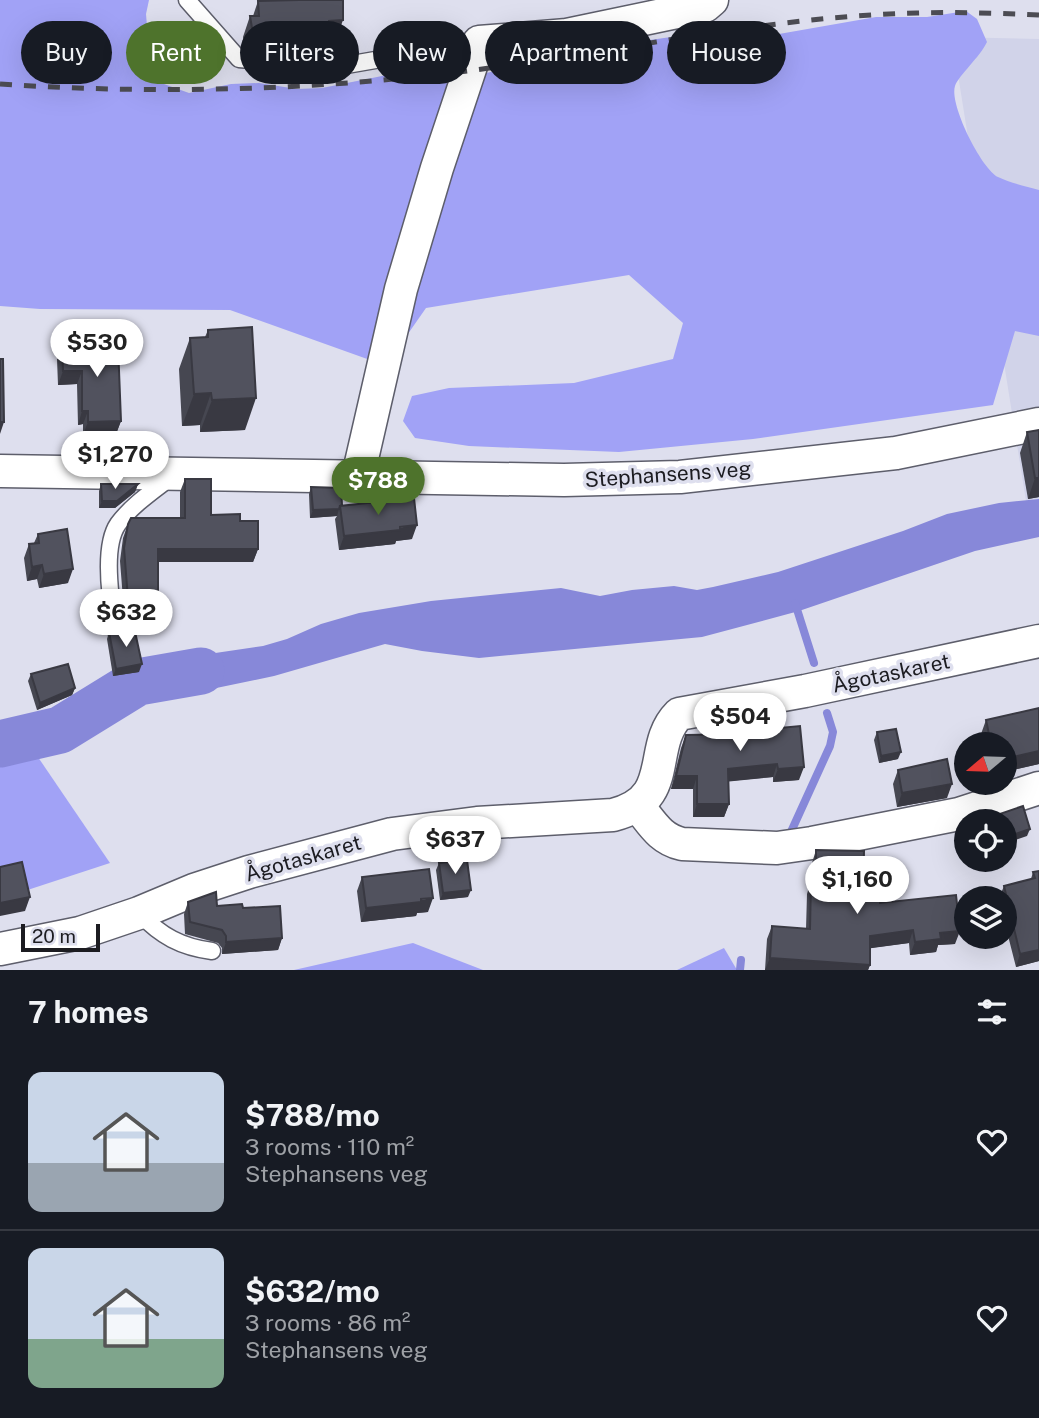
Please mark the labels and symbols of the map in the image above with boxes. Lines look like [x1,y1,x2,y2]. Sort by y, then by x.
pin: $530 [56,320,138,379]
pin: $1,270 [58,432,172,491]
street label: Stephansens veg [584,456,752,492]
pin: $788 [337,458,419,517]
pin: $632 [85,590,167,649]
street label: Ågotaskaret [830,647,952,698]
pin: $504 [699,694,781,753]
north arrow [954,732,1017,794]
pin: $637 [414,816,496,876]
street label: Ågotaskaret [242,829,364,887]
pin: $1,160 [800,856,914,916]
scale bar [21,921,100,953]

